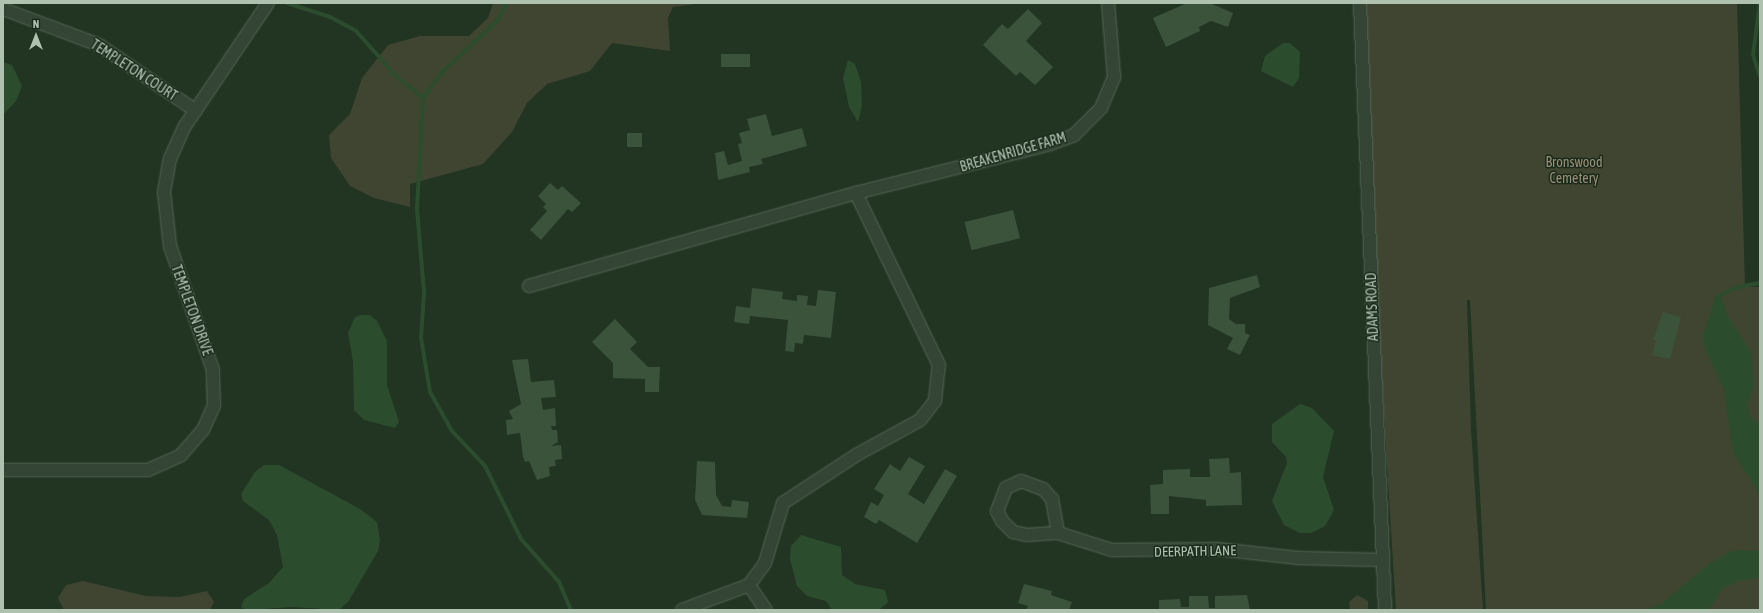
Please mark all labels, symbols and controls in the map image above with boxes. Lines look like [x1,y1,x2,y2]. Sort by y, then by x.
north arrow [16,16,56,56]
text: N [33,18,39,30]
street label: TEMPLETON COURT [88,36,180,104]
street label: BREAKENRIDGE FARM [958,129,1068,175]
park label: Bronswood Cemetery [1545,154,1603,186]
street label: TEMPLETON DRIVE [168,262,216,358]
street label: ADAMS ROAD [1362,272,1382,342]
street label: DEERPATH LANE [1154,542,1236,560]

